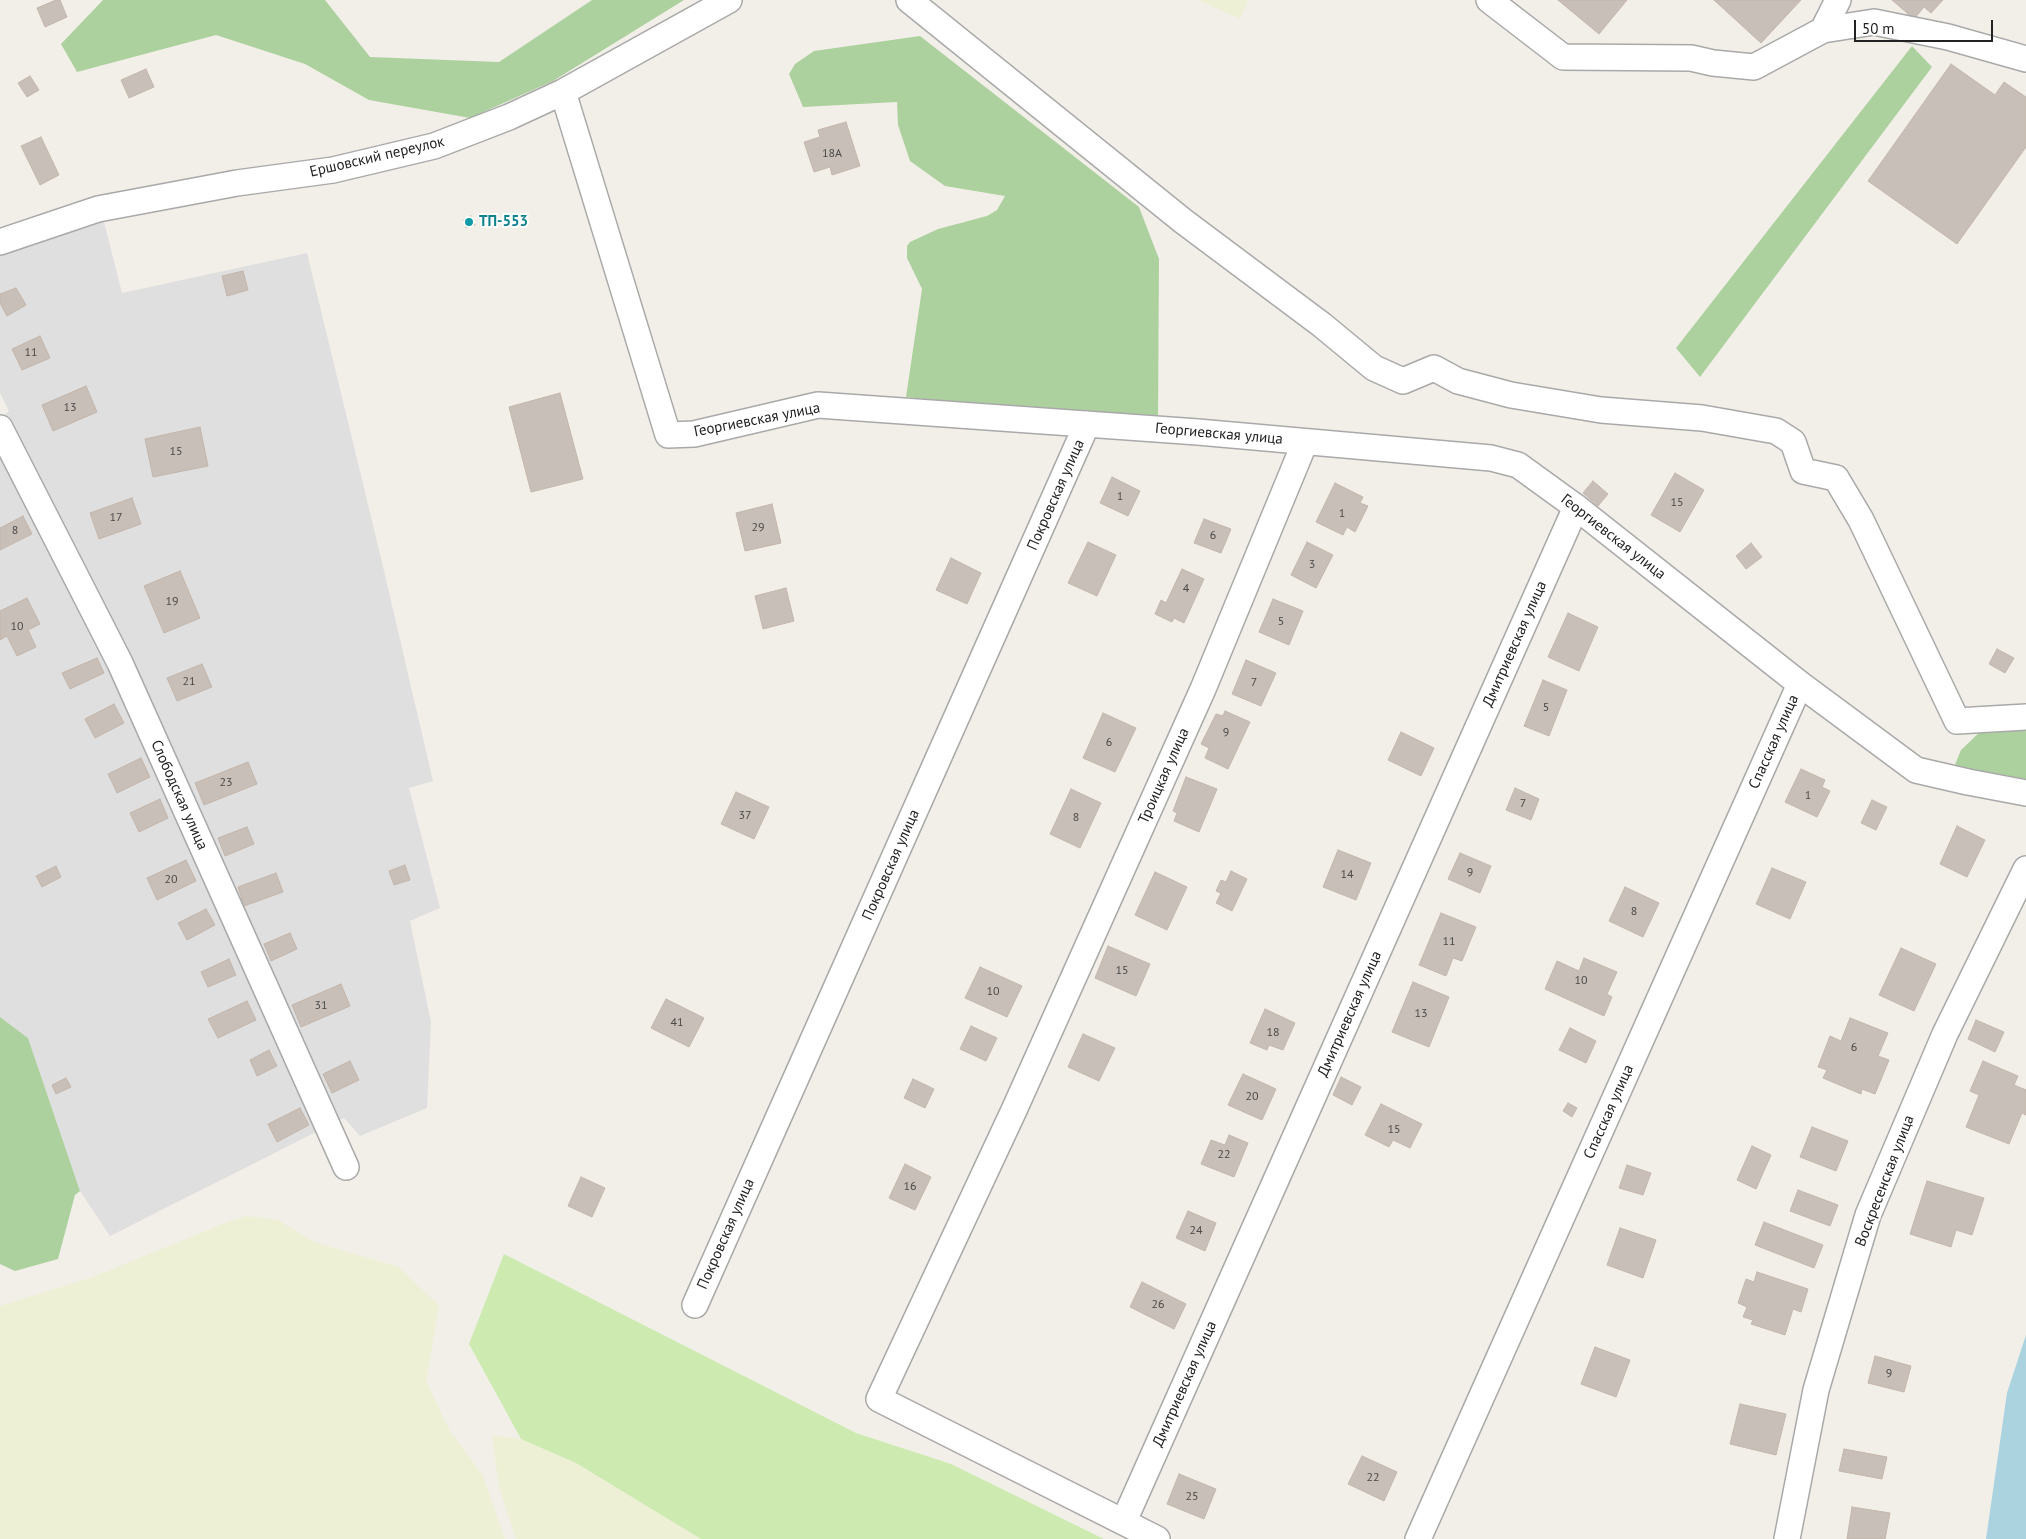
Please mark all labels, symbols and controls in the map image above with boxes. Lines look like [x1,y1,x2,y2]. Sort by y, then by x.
scale bar [1856,10,1995,42]
text: 50 m [1862,19,1895,38]
street label: Ершовский переулок [308,133,446,181]
house number: 18А [822,147,842,161]
place label: ТП-553 [479,213,528,231]
marker: ТП-553 [463,216,475,228]
house number: 11 [24,346,38,360]
street label: Георгиевская улица [692,399,822,441]
house number: 13 [63,401,77,415]
street label: Георгиевская улица [1154,419,1284,449]
street label: Покровская улица [1023,437,1089,553]
house number: 15 [169,445,183,459]
house number: 1 [1117,490,1123,504]
street label: Георгиевская улица [1557,490,1669,584]
house number: 15 [1670,496,1684,510]
house number: 1 [1339,507,1345,521]
house number: 17 [109,511,123,525]
house number: 29 [751,521,765,535]
house number: 8 [12,524,18,538]
house number: 6 [1210,529,1216,543]
house number: 3 [1309,558,1315,572]
street label: Дмитриевская улица [1479,578,1551,710]
house number: 4 [1183,582,1189,596]
house number: 19 [165,595,179,609]
house number: 5 [1278,615,1284,629]
house number: 10 [10,620,24,634]
house number: 21 [182,675,196,689]
house number: 7 [1251,676,1257,690]
street label: Спасская улица [1745,692,1803,792]
house number: 5 [1543,701,1549,715]
street label: Троицкая улица [1135,725,1193,827]
house number: 9 [1223,726,1229,740]
house number: 6 [1106,736,1112,750]
street label: Слободская улица [147,737,211,853]
house number: 23 [219,776,233,790]
house number: 1 [1805,789,1811,803]
house number: 7 [1520,797,1526,811]
street label: Покровская улица [858,807,924,923]
house number: 37 [738,809,752,823]
house number: 8 [1073,811,1079,825]
house number: 9 [1467,866,1473,880]
house number: 14 [1340,868,1354,882]
house number: 20 [164,873,178,887]
house number: 8 [1631,905,1637,919]
house number: 11 [1442,935,1456,949]
street label: Дмитриевская улица [1314,948,1386,1080]
house number: 15 [1115,964,1129,978]
house number: 10 [1574,974,1588,988]
house number: 10 [986,985,1000,999]
house number: 31 [314,999,328,1013]
house number: 13 [1414,1007,1428,1021]
house number: 41 [670,1016,684,1030]
house number: 18 [1266,1026,1280,1040]
house number: 6 [1851,1041,1857,1055]
street label: Спасская улица [1580,1062,1638,1162]
house number: 20 [1245,1090,1259,1104]
street label: Воскресенская улица [1852,1113,1918,1249]
house number: 15 [1387,1123,1401,1137]
house number: 22 [1217,1148,1231,1162]
street label: Покровская улица [693,1176,759,1292]
house number: 16 [903,1180,917,1194]
house number: 24 [1189,1224,1203,1238]
house number: 26 [1151,1298,1165,1312]
street label: Дмитриевская улица [1149,1318,1221,1450]
house number: 9 [1886,1367,1892,1381]
house number: 22 [1366,1471,1380,1485]
house number: 25 [1185,1490,1199,1504]

